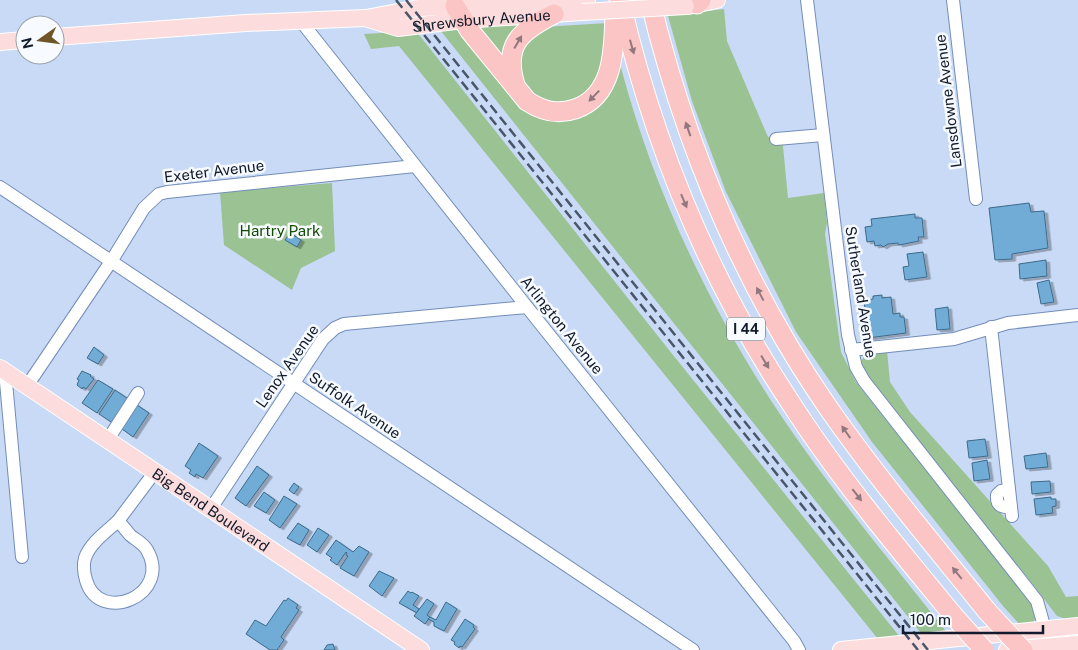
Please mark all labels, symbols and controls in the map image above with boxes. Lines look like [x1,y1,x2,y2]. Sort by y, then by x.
street label: Shrewsbury Avenue [411,6,551,35]
north arrow [15,15,65,65]
street label: Lansdowne Avenue [931,33,965,169]
one-way arrow [513,35,522,48]
text: N [18,36,36,50]
one-way arrow [628,40,636,55]
one-way arrow [588,90,600,102]
one-way arrow [684,122,691,137]
street label: Exeter Avenue [163,156,265,186]
one-way arrow [681,194,689,208]
park label: Hartry Park [240,222,320,239]
street label: Sutherland Avenue [842,225,880,359]
street label: Arlington Avenue [517,273,607,377]
one-way arrow [756,287,764,301]
road number: I 44 [727,318,765,340]
street label: Lenox Avenue [252,321,322,411]
one-way arrow [760,355,769,368]
street label: Suffolk Avenue [306,368,404,442]
one-way arrow [840,426,851,439]
street label: Big Bend Boulevard [149,464,273,555]
one-way arrow [851,489,862,502]
one-way arrow [951,567,962,580]
scale bar [903,602,1043,634]
text: 100 m [910,611,951,628]

